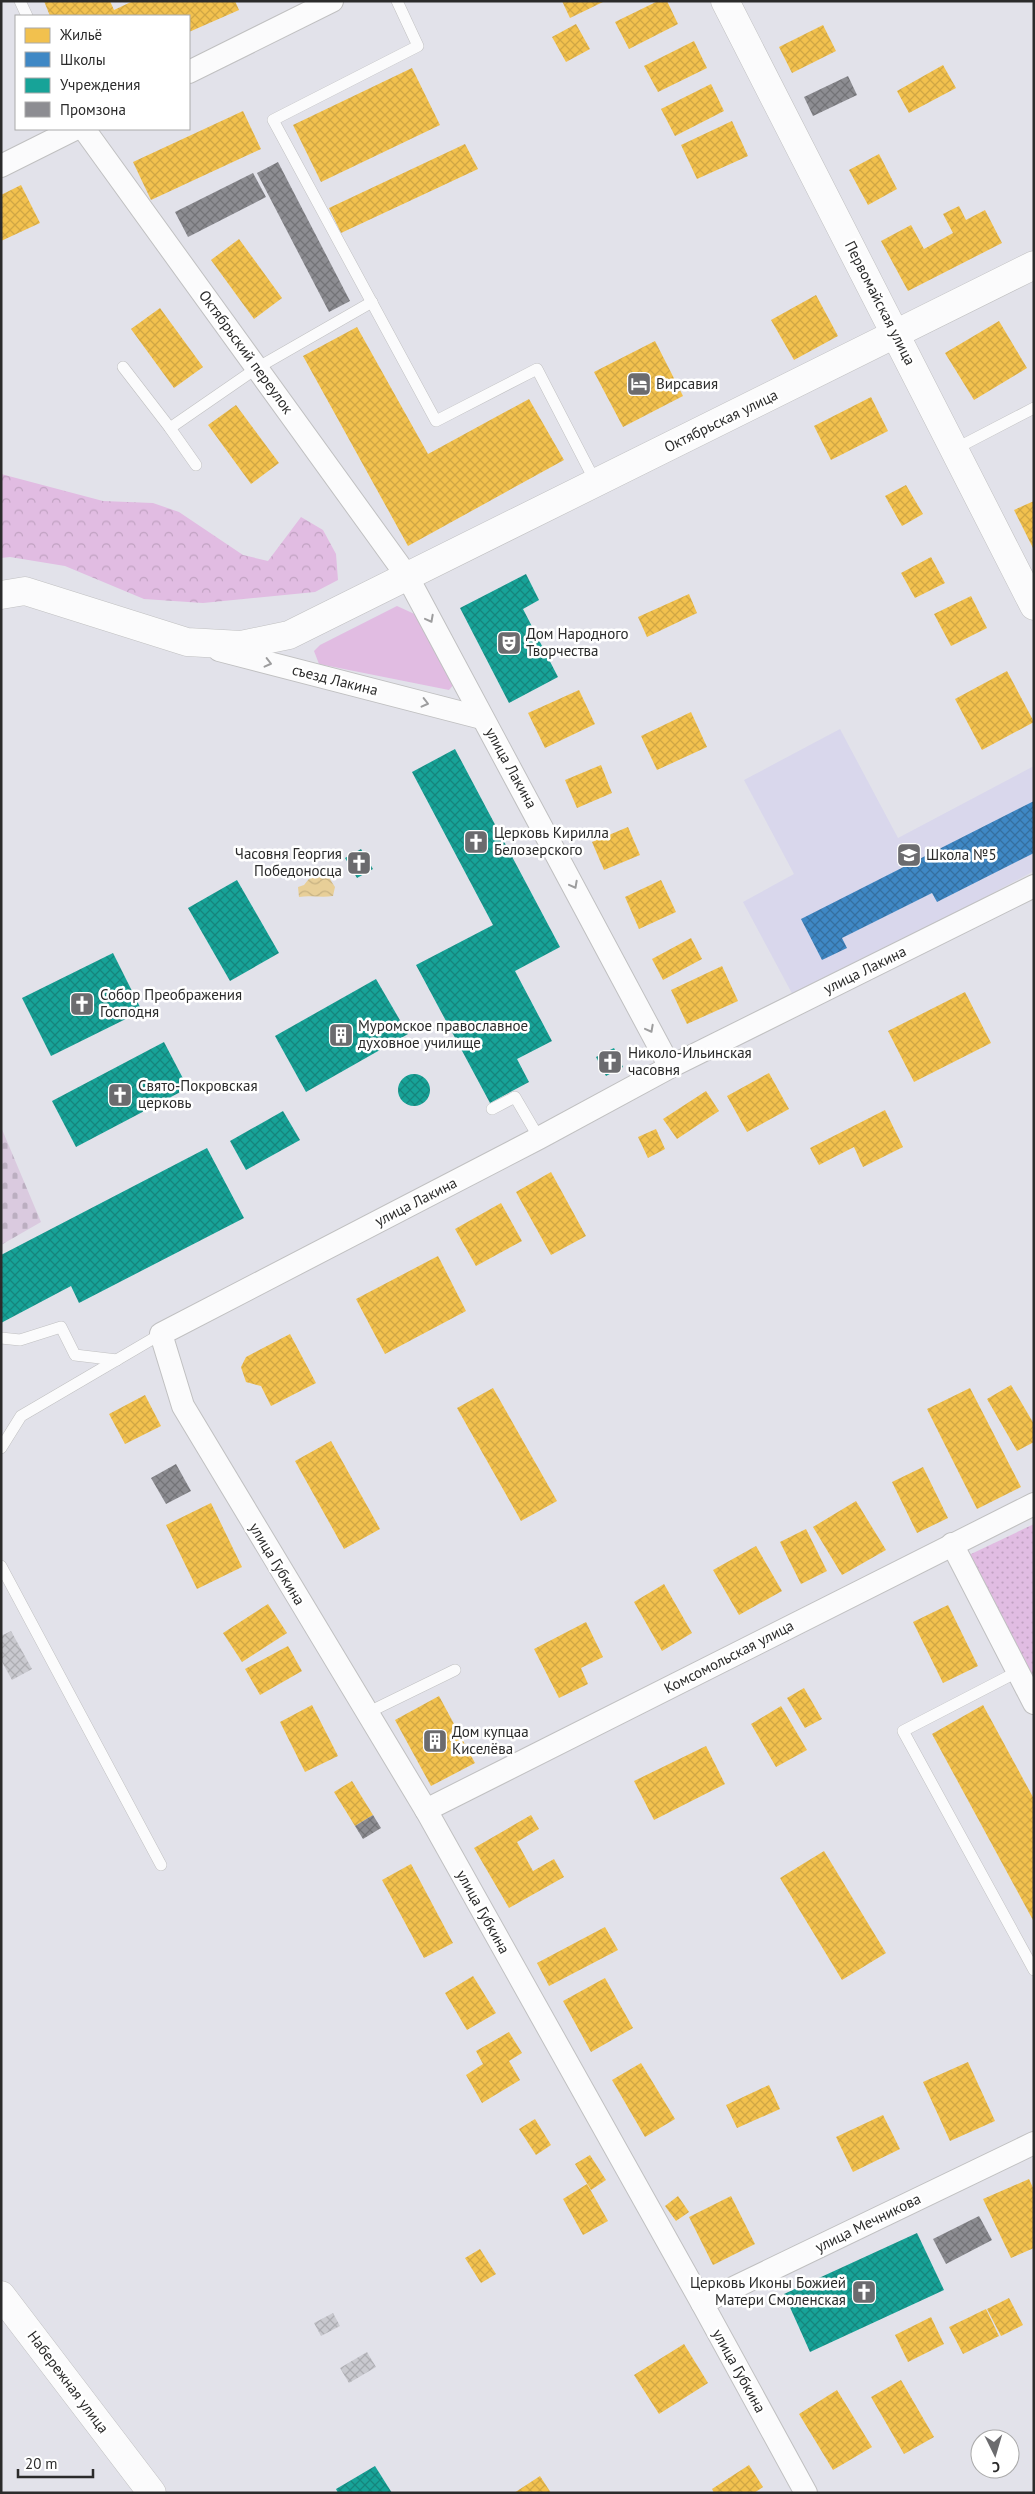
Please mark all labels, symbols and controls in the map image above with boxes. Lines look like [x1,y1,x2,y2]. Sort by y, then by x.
legend [15,15,190,130]
text: Жильё [59,25,102,44]
text: Школы [60,50,106,69]
text: Учреждения [60,75,140,94]
text: Промзона [60,100,126,119]
street label: Первомайская улица [841,237,920,368]
street label: Октябрьский переулок [195,286,298,418]
hotel icon: Вирсавия [626,371,652,397]
place label: Вирсавия [656,374,718,393]
street label: Октябрьская улица [661,385,781,456]
one-way arrow [424,614,434,623]
place label: Дом Народного Творчества [526,624,629,660]
theatre icon: Дом Народного Творчества [496,630,522,656]
one-way arrow [263,657,272,668]
street label: съезд Лакина [290,660,380,699]
one-way arrow [421,697,430,708]
street label: улица Лакина [481,724,541,812]
place label: Церковь Кирилла Белозерского [494,823,609,859]
church icon: Церковь Кирилла Белозерского [463,829,489,855]
school or university icon: Школа №5 [896,842,922,868]
place label: Часовня Георгия Победоносца [235,844,342,880]
place label: Школа №5 [926,845,997,864]
church icon: Часовня Георгия Победоносца [346,850,372,876]
one-way arrow [568,880,578,889]
street label: улица Лакина [820,941,909,998]
place label: Собор Преображения Господня [100,985,242,1021]
church icon: Собор Преображения Господня [69,991,95,1017]
place label: Муромское православное духовное училище [358,1016,528,1052]
building icon: Муромское православное духовное училище [328,1022,354,1048]
one-way arrow [644,1023,654,1032]
place label: Николо-Ильинская часовня [628,1043,752,1079]
church icon: Николо-Ильинская часовня [597,1049,623,1075]
place label: Свято-Покровская церковь [138,1076,258,1112]
church icon: Свято-Покровская церковь [107,1082,133,1108]
street label: улица Лакина [371,1173,460,1230]
street label: улица Губкина [245,1519,310,1609]
street label: Комсомольская улица [661,1616,797,1697]
place label: Дом купцаа Киселёва [452,1722,529,1758]
building icon: Дом купцаа Киселёва [422,1728,448,1754]
street label: улица Губкина [453,1866,514,1957]
street label: улица Мечникова [812,2189,924,2256]
place label: Церковь Иконы Божией Матери Смоленская [690,2273,846,2309]
church icon: Церковь Иконы Божией Матери Смоленская [851,2279,877,2305]
street label: улица Губкина [709,2325,770,2416]
street label: Набережная улица [24,2327,113,2437]
north arrow [970,2429,1020,2479]
scale bar [18,2446,92,2478]
text: 20 m [25,2454,58,2473]
text: С [991,2458,1001,2476]

